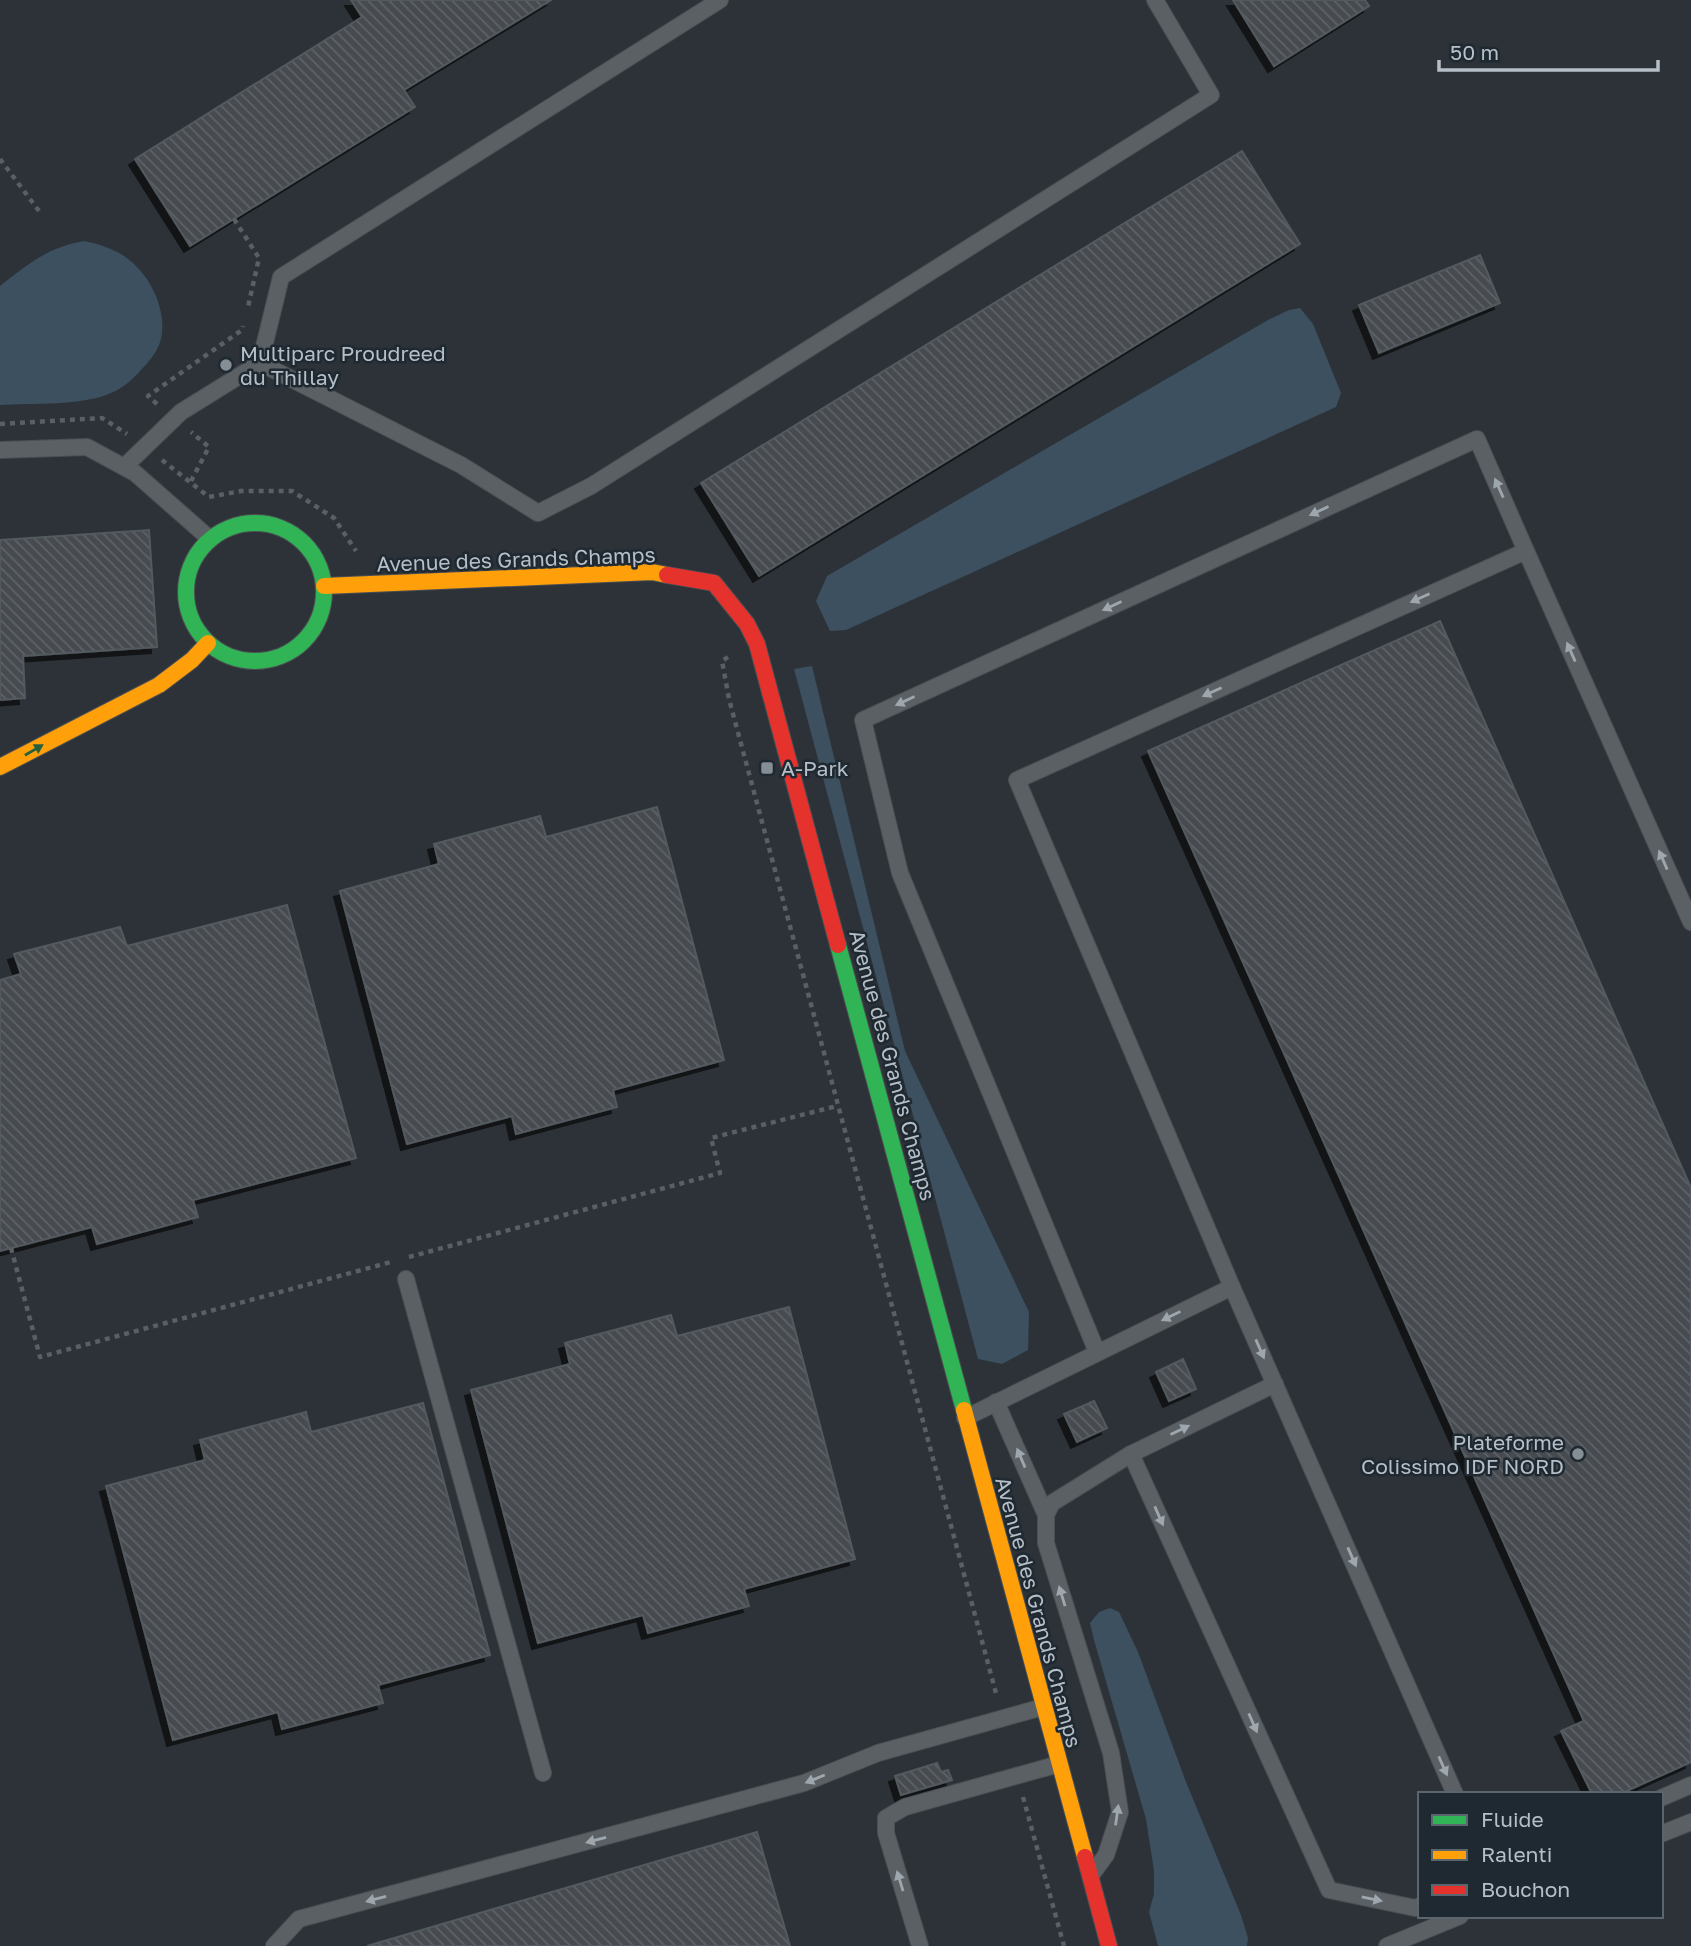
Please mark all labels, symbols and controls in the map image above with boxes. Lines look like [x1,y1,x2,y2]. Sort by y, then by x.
scale bar [1439,28,1658,72]
text: 50 m [1450,39,1499,65]
place label: Multiparc Proudreed du Thillay [240,340,446,390]
marker: Multiparc Proudreed du Thillay [218,357,234,373]
one-way arrow [1493,478,1505,498]
one-way arrow [1309,505,1329,517]
street label: Avenue des Grands Champs [376,541,656,577]
one-way arrow [1410,593,1430,604]
one-way arrow [1102,600,1122,612]
one-way arrow [1565,642,1577,662]
one-way arrow [1202,687,1223,698]
one-way arrow [895,696,916,707]
one-way arrow [24,744,44,756]
place label: A-Park [781,755,849,781]
marker: A-Park [759,760,775,776]
one-way arrow [1657,850,1669,870]
street label: Avenue des Grands Champs [844,927,942,1203]
one-way arrow [1161,1311,1181,1322]
one-way arrow [1254,1339,1266,1359]
one-way arrow [1170,1424,1190,1435]
place label: Plateforme Colissimo IDF NORD [1361,1429,1564,1479]
marker: Plateforme Colissimo IDF NORD [1570,1446,1586,1462]
one-way arrow [1015,1448,1026,1469]
street label: Avenue des Grands Champs [990,1474,1088,1750]
one-way arrow [1153,1506,1165,1526]
one-way arrow [1347,1547,1358,1568]
one-way arrow [1057,1585,1067,1606]
one-way arrow [1247,1713,1259,1733]
one-way arrow [1437,1756,1449,1776]
one-way arrow [804,1773,825,1784]
legend [1418,1792,1663,1918]
one-way arrow [1112,1804,1123,1826]
text: Fluide [1481,1806,1544,1832]
one-way arrow [585,1835,607,1846]
text: Ralenti [1481,1841,1552,1867]
one-way arrow [895,1870,905,1891]
text: Bouchon [1481,1876,1570,1902]
one-way arrow [365,1894,387,1905]
one-way arrow [1361,1894,1383,1905]

